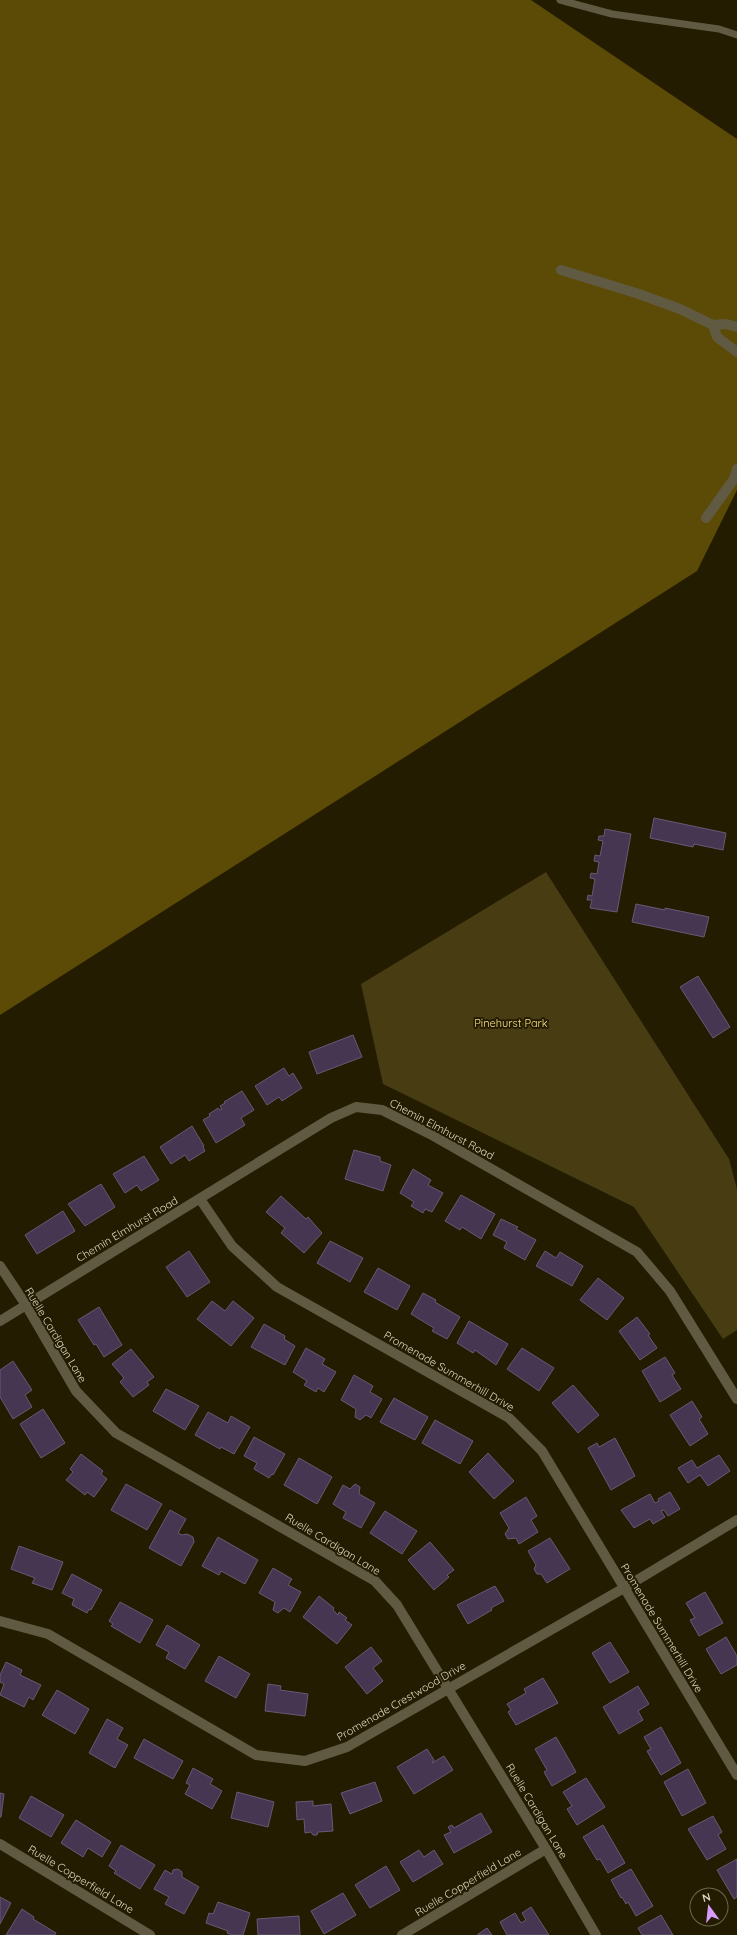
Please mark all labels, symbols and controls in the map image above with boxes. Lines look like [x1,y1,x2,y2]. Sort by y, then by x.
park label: Pinehurst Park [474,1016,548,1030]
street label: Chemin Elmhurst Road [387,1096,497,1162]
street label: Chemin Elmhurst Road [74,1193,180,1265]
street label: Ruelle Cardigan Lane [22,1285,90,1385]
street label: Promenade Summerhill Drive [381,1328,517,1414]
street label: Ruelle Cardigan Lane [283,1510,383,1578]
street label: Promenade Summerhill Drive [618,1561,706,1695]
street label: Promenade Crestwood Drive [334,1658,468,1744]
street label: Ruelle Cardigan Lane [503,1761,571,1861]
street label: Ruelle Copperfield Lane [25,1842,137,1916]
street label: Ruelle Copperfield Lane [412,1845,524,1919]
north arrow [689,1887,729,1927]
text: N [701,1890,712,1905]

